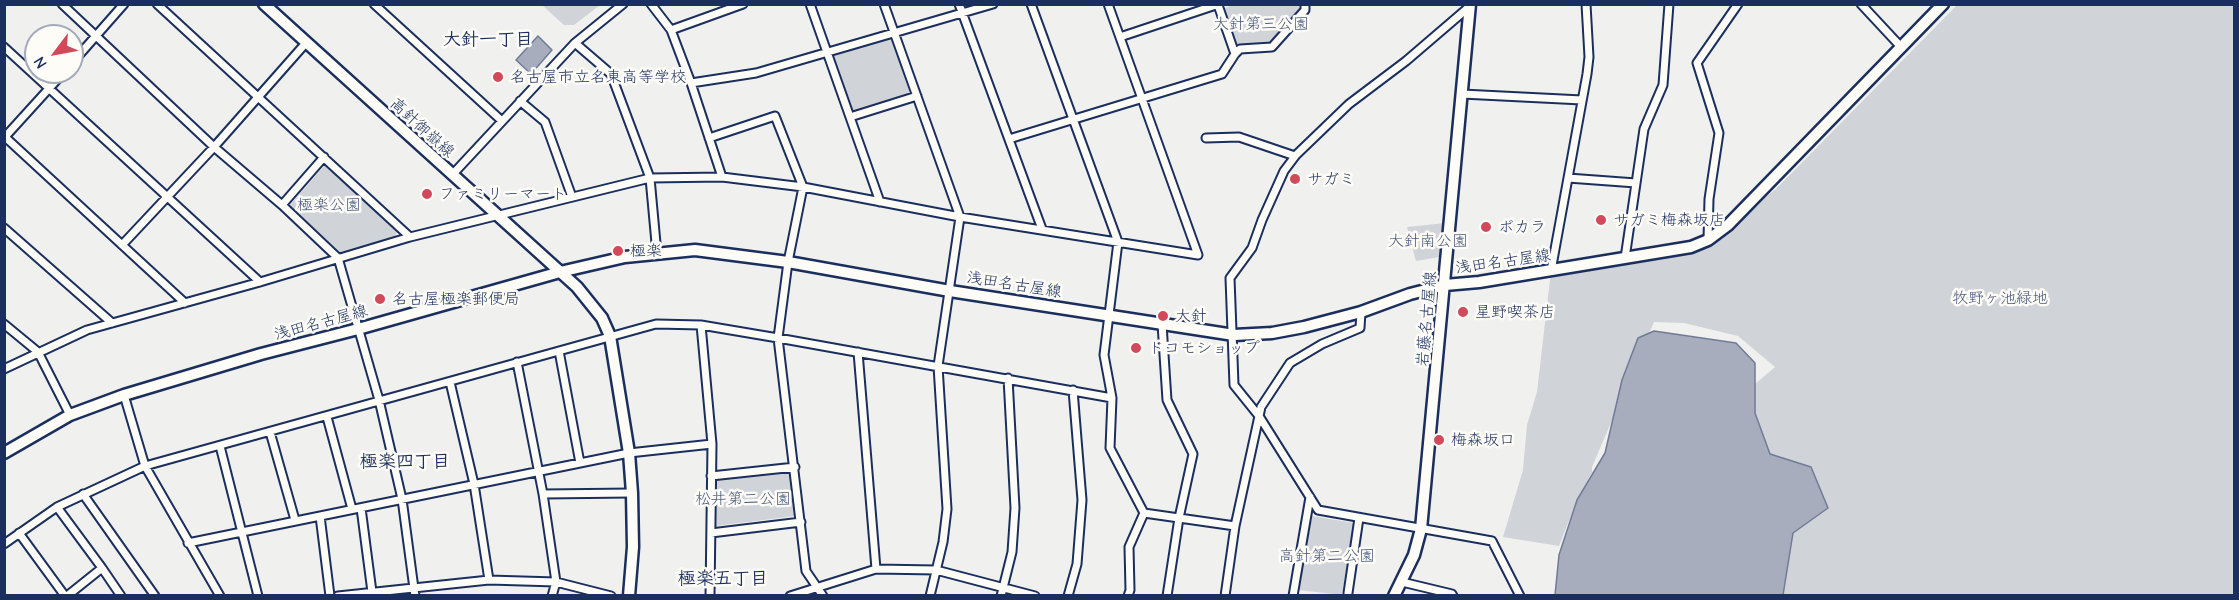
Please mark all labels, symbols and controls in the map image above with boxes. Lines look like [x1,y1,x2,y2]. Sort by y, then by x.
park label: 大針第三公園 [1213,14,1309,34]
north arrow [24,24,84,84]
district label: 大針一丁目 [443,29,533,51]
text: N [30,53,51,72]
place label: 名古屋市立名東高等学校 [510,67,686,87]
marker: 名古屋市立名東高等学校 [491,70,505,84]
street label: 高針御嶽線 [386,94,458,162]
place label: サガミ [1307,169,1355,189]
marker: サガミ [1288,172,1302,186]
place label: ファミリーマート [439,184,567,204]
marker: ファミリーマート [420,187,434,201]
park label: 極楽公園 [297,195,361,215]
place label: サガミ梅森坂店 [1613,210,1725,230]
marker: サガミ梅森坂店 [1594,213,1608,227]
place label: ポカラ [1498,217,1546,237]
marker: ポカラ [1479,220,1493,234]
park label: 大針南公園 [1388,231,1468,251]
place label: 極楽 [630,241,662,261]
marker: 極楽 [611,244,625,258]
street label: 浅田名古屋線 [1454,246,1552,278]
street label: 浅田名古屋線 [965,268,1063,302]
street label: 岩藤名古屋線 [1413,270,1441,368]
park label: 牧野ヶ池緑地 [1952,288,2048,308]
place label: 名古屋極楽郵便局 [392,289,520,309]
marker: 名古屋極楽郵便局 [373,292,387,306]
street label: 浅田名古屋線 [272,301,370,345]
place label: 星野喫茶店 [1475,302,1555,322]
marker: 星野喫茶店 [1456,305,1470,319]
place label: 大針 [1175,306,1207,326]
marker: 大針 [1156,309,1170,323]
place label: ドコモショップ [1148,338,1260,358]
marker: ドコモショップ [1129,341,1143,355]
place label: 梅森坂口 [1451,430,1515,450]
marker: 梅森坂口 [1432,433,1446,447]
district label: 極楽四丁目 [360,451,450,473]
park label: 松井第二公園 [695,489,791,509]
park label: 高針第二公園 [1279,546,1375,566]
district label: 極楽五丁目 [678,568,768,590]

